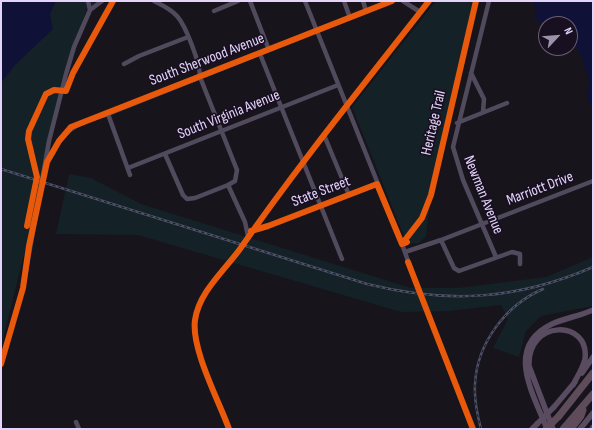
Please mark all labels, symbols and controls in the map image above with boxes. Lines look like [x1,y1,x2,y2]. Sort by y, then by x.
north arrow [538,16,578,56]
text: N [561,25,575,36]
street label: South Sherwood Avenue [147,30,267,90]
street label: South Virginia Avenue [175,86,283,144]
street label: Heritage Trail [418,89,450,157]
street label: Newman Avenue [459,153,507,237]
street label: Marriott Drive [504,168,576,210]
street label: State Street [289,173,353,211]

